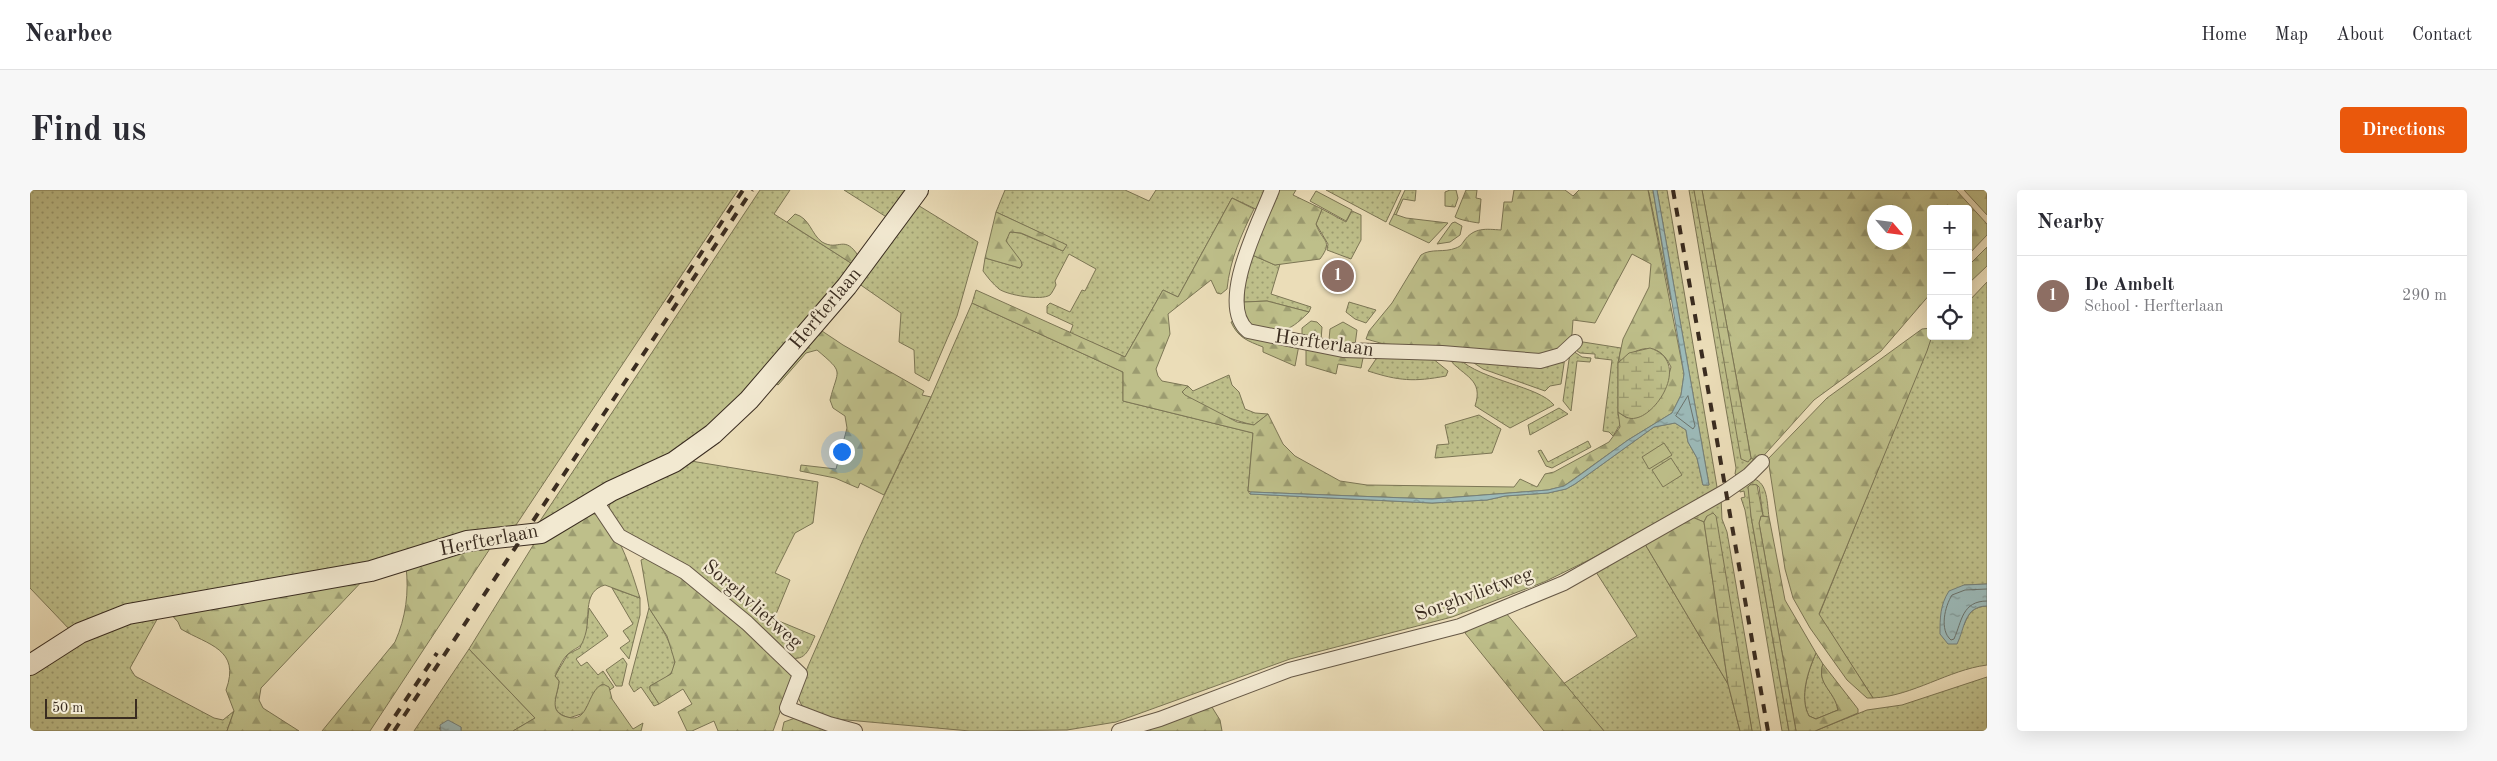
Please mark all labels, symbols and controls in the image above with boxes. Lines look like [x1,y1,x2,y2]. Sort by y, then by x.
text: Nearbee [25,23,113,47]
text: Home [2201,26,2247,44]
text: Map [2275,26,2308,44]
text: About [2336,26,2384,44]
text: Contact [2412,26,2472,44]
button: Directions [2340,107,2467,153]
text: Find us [30,113,146,148]
north arrow [1867,205,1912,250]
map controls [1927,205,1972,340]
button: + [1927,205,1972,250]
text: Nearby [2037,212,2105,233]
button: − [1927,250,1972,295]
pin: 1 [1322,257,1354,295]
street label: Herfterlaan [786,264,866,354]
text: De Ambelt [2084,276,2175,295]
text: 1 [2048,288,2058,304]
text: 290 m [2402,288,2447,304]
button: locate [1927,295,1972,340]
text: School · Herfterlaan [2084,299,2223,315]
street label: Herfterlaan [1273,327,1375,361]
your location [829,439,855,465]
street label: Herfterlaan [438,522,540,560]
street label: Sorghvlietweg [699,557,806,653]
street label: Sorghvlietweg [1412,564,1536,626]
scale bar [45,696,138,719]
text: 50 m [52,701,83,715]

